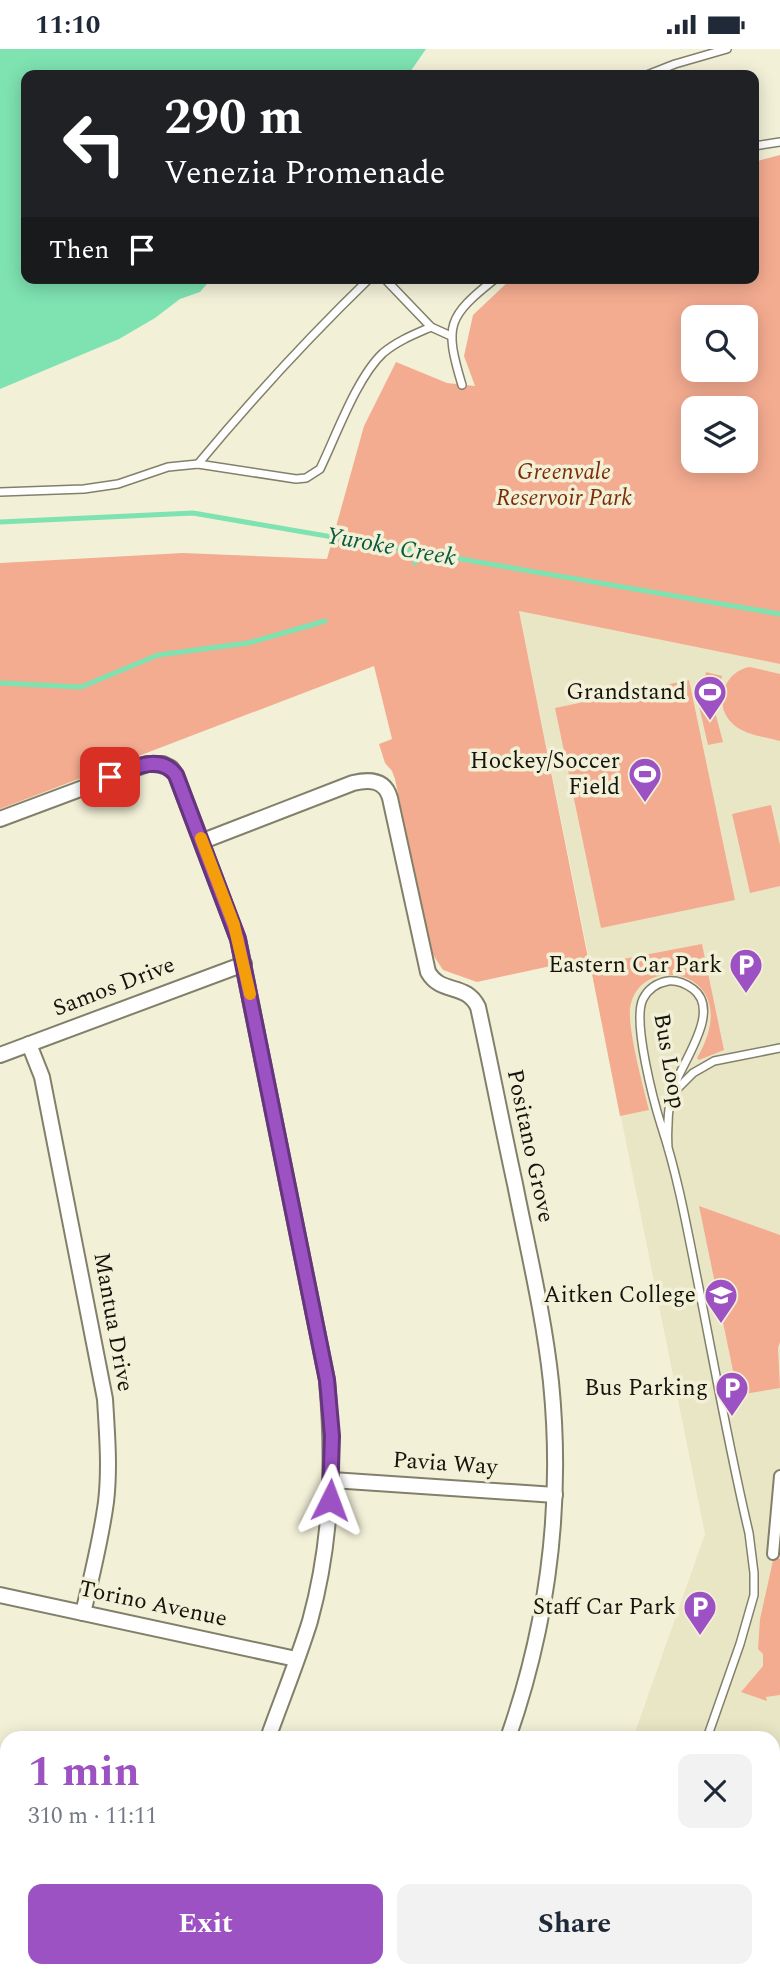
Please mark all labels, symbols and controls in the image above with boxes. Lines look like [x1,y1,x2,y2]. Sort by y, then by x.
text: 11:10 [35,5,100,45]
text: 290 m [164,81,303,156]
icon: left [49,98,140,189]
text: Venezia Promenade [164,149,445,198]
text: Then [49,230,109,270]
icon: arrive [123,231,161,269]
map controls [681,305,758,473]
button: search [681,305,758,382]
button: layers [681,396,758,473]
park label: Greenvale Reservoir Park [496,455,632,516]
water label: Yuroke Creek [323,518,459,576]
sports icon: Grandstand [691,673,729,722]
place label: Grandstand [566,675,686,710]
place label: Hockey/Soccer Field [470,744,620,805]
pin [80,747,140,807]
sports icon: Hockey/Soccer Field [626,755,664,804]
icon: arrive [91,758,129,796]
parking icon: Eastern Car Park [727,946,765,995]
street label: Samos Drive [48,948,180,1026]
place label: Eastern Car Park [548,948,722,983]
street label: Bus Loop [643,1011,695,1111]
street label: Positano Grove [497,1066,563,1226]
street label: Mantua Drive [84,1250,142,1394]
school or university icon: Aitken College [702,1276,740,1325]
place label: Aitken College [544,1278,696,1313]
parking icon: Bus Parking [713,1369,751,1418]
place label: Bus Parking [584,1371,708,1406]
street label: Pavia Way [391,1443,500,1485]
position arrow [293,1463,367,1537]
street label: Torino Avenue [76,1571,230,1637]
parking icon: Staff Car Park [681,1588,719,1637]
place label: Staff Car Park [533,1590,676,1625]
text: 1 min [28,1741,140,1804]
button: close [678,1754,752,1828]
text: 310 m · 11:11 [28,1799,157,1834]
button: Exit [28,1884,383,1964]
button: Share [397,1884,752,1964]

